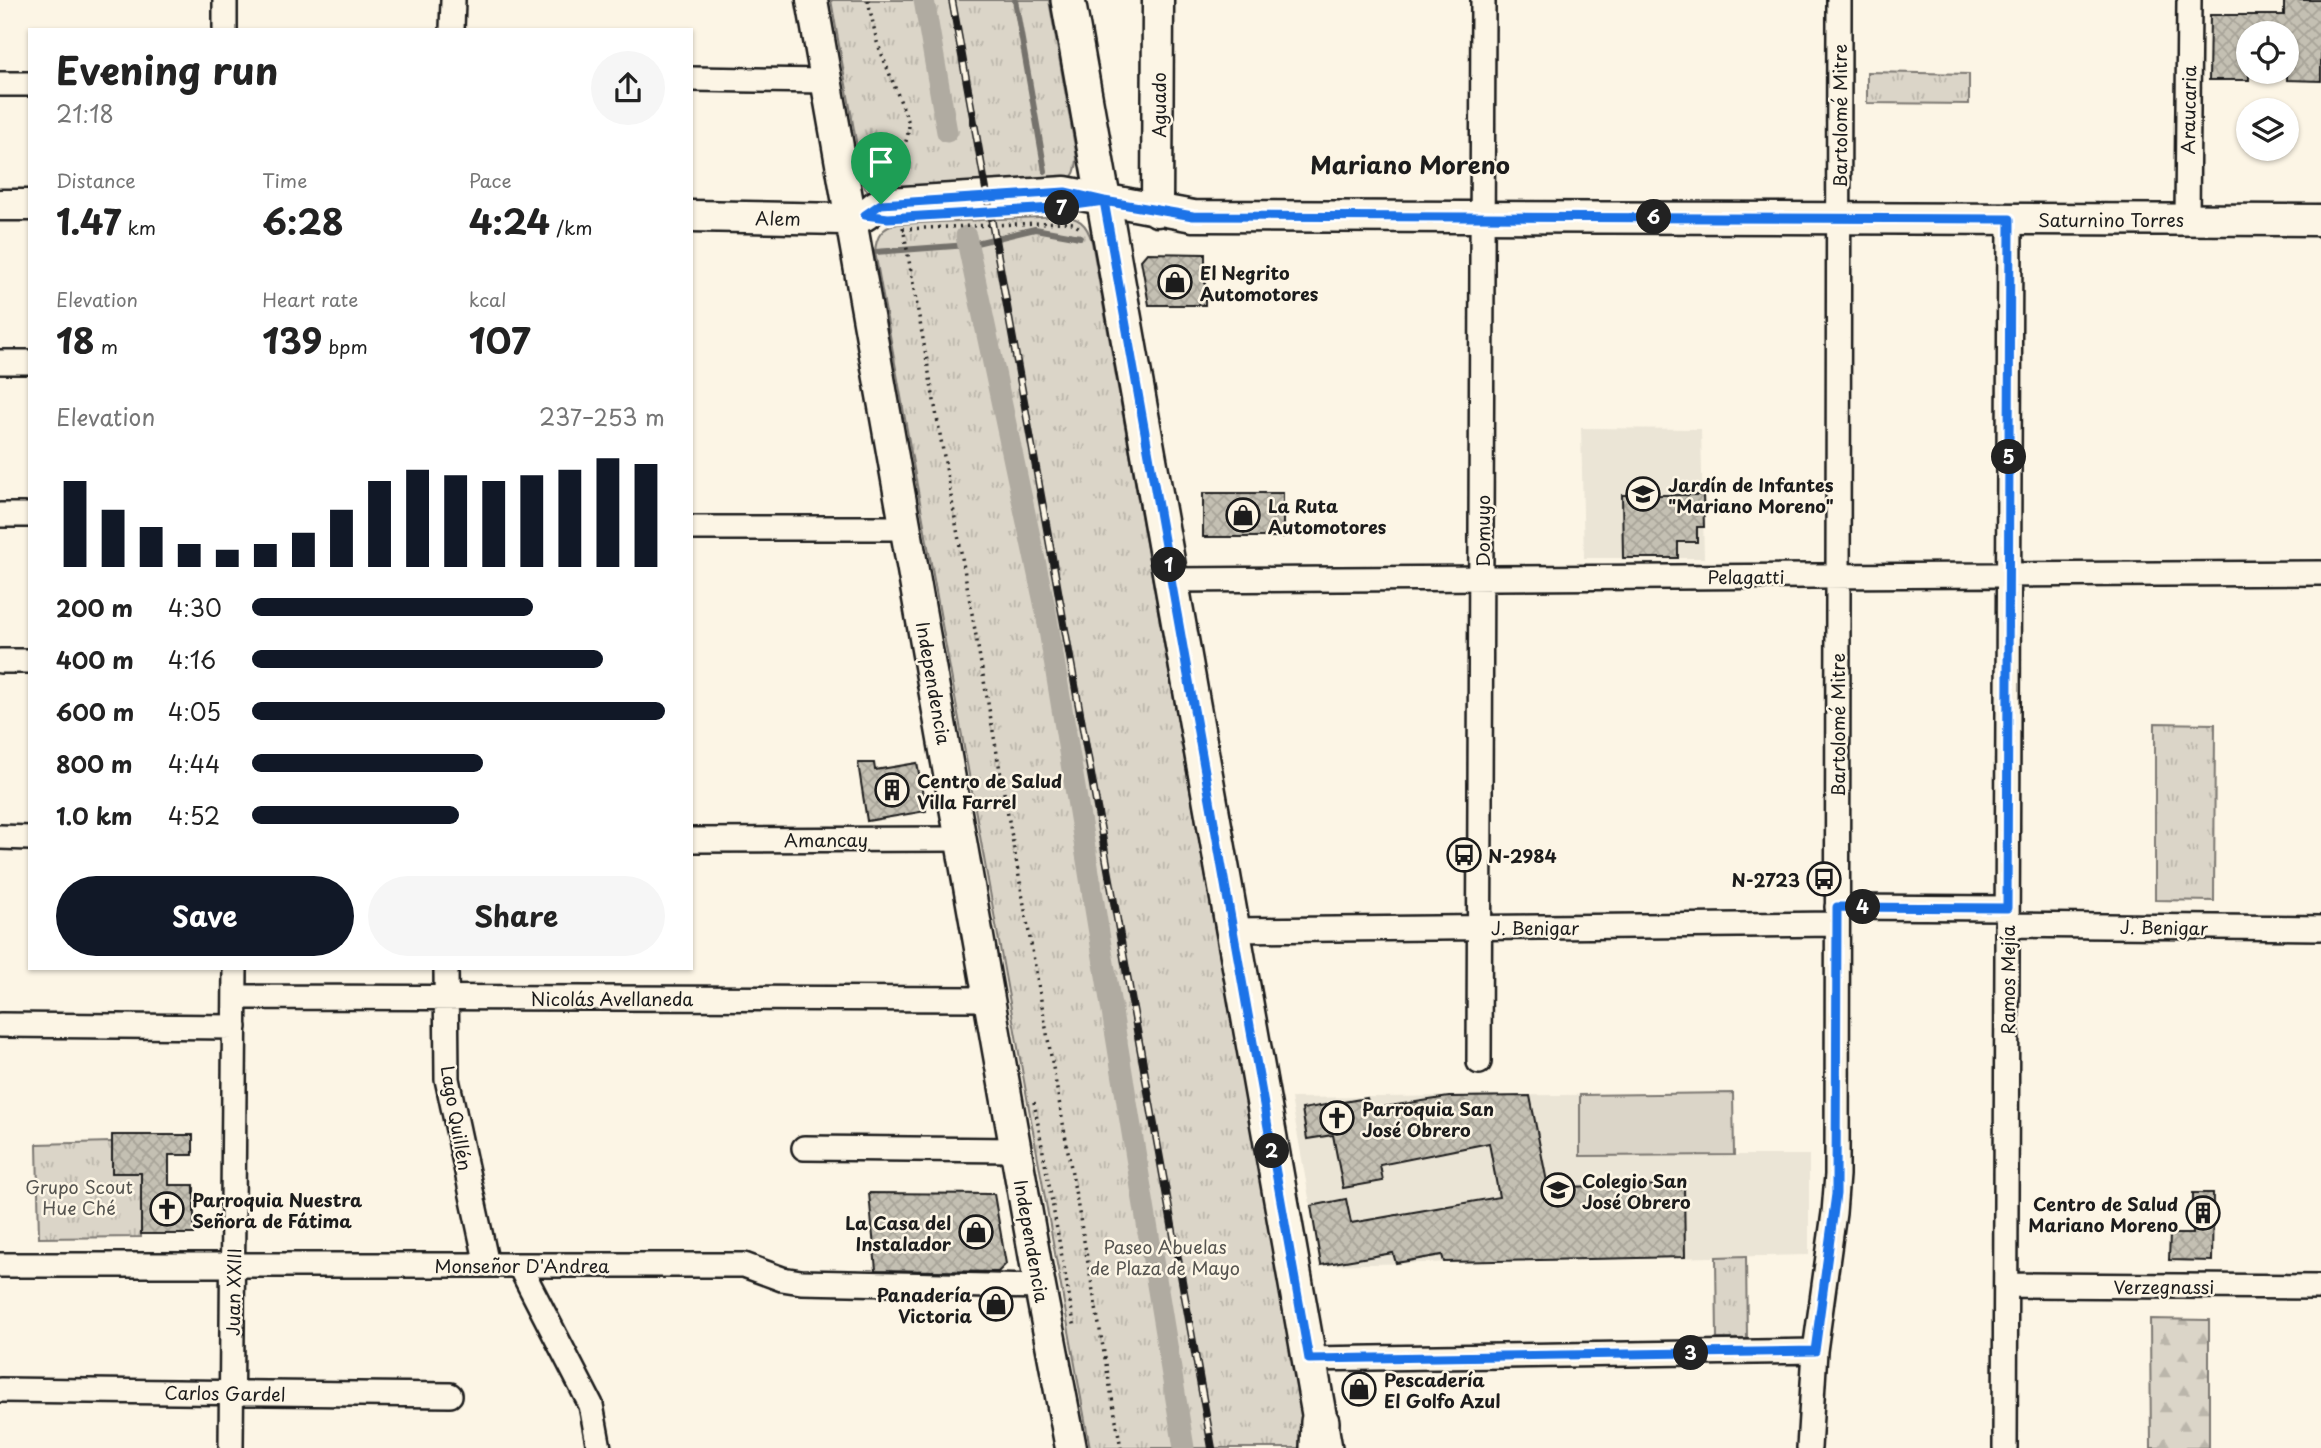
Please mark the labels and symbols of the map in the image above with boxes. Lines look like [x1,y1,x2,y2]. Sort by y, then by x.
street label: Bartolomé Mitre [1826,44,1853,188]
street label: Araucaria [2174,65,2202,155]
street label: Aguado [1145,72,1172,138]
pin [851,132,911,204]
district label: Mariano Moreno [1310,146,1510,182]
pin: 7 [1044,190,1080,226]
pin: 6 [1636,200,1672,234]
street label: Alem [755,204,801,232]
street label: Saturnino Torres [2038,206,2184,233]
place label: El Negrito Automotores [1200,259,1318,307]
shop icon: El Negrito Automotores [1156,263,1194,301]
pin: 5 [1992,440,2026,475]
place label: Jardín de Infantes "Mariano Moreno" [1668,471,1834,519]
school or university icon: Jardín de Infantes "Mariano Moreno" [1624,475,1662,513]
place label: La Ruta Automotores [1268,492,1386,540]
street label: Domuyo [1469,495,1496,567]
shop icon: La Ruta Automotores [1224,496,1262,534]
pin: 1 [1152,548,1186,582]
street label: Pelagatti [1708,563,1784,590]
street label: Independencia [910,619,958,747]
street label: Bartolomé Mitre [1824,653,1851,797]
place label: Centro de Salud Villa Farrel [917,767,1062,815]
building icon: Centro de Salud Villa Farrel [873,771,911,809]
street label: Amancay [784,826,868,853]
bus stop icon: N-2984 [1445,836,1483,874]
place label: N-2984 [1488,842,1557,869]
bus stop icon: N-2723 [1805,860,1843,898]
place label: N-2723 [1731,866,1800,893]
pin: 4 [1846,890,1881,925]
street label: J. Benigar [2120,913,2209,941]
street label: J. Benigar [1491,914,1580,941]
street label: Ramos Mejía [1994,924,2021,1035]
street label: Nicolás Avellaneda [531,985,693,1012]
street label: Lago Quillén [434,1063,480,1173]
place label: Parroquia San José Obrero [1362,1095,1494,1143]
church icon: Parroquia San José Obrero [1318,1099,1356,1137]
pin: 2 [1254,1134,1290,1168]
place label: Colegio San José Obrero [1582,1167,1691,1215]
school or university icon: Colegio San José Obrero [1539,1171,1577,1209]
park label: Grupo Scout Hue Ché [25,1173,133,1221]
street label: Independencia [1008,1177,1056,1305]
place label: Parroquia Nuestra Señora de Fátima [192,1186,363,1234]
church icon: Parroquia Nuestra Señora de Fátima [148,1190,186,1228]
place label: Centro de Salud Mariano Moreno [2028,1190,2178,1238]
building icon: Centro de Salud Mariano Moreno [2184,1194,2222,1232]
place label: La Casa del Instalador [845,1209,952,1257]
shop icon: La Casa del Instalador [957,1213,995,1251]
park label: Paseo Abuelas de Plaza de Mayo [1090,1233,1240,1281]
street label: Juan XXIII [219,1248,247,1336]
street label: Monseñor D'Andrea [435,1252,610,1279]
street label: Verzegnassi [2114,1273,2214,1300]
place label: Panadería Victoria [877,1281,972,1329]
shop icon: Panadería Victoria [977,1285,1015,1323]
pin: 3 [1674,1336,1708,1370]
place label: Pescadería El Golfo Azul [1384,1366,1500,1414]
shop icon: Pescadería El Golfo Azul [1340,1370,1378,1408]
street label: Carlos Gardel [164,1378,286,1408]

